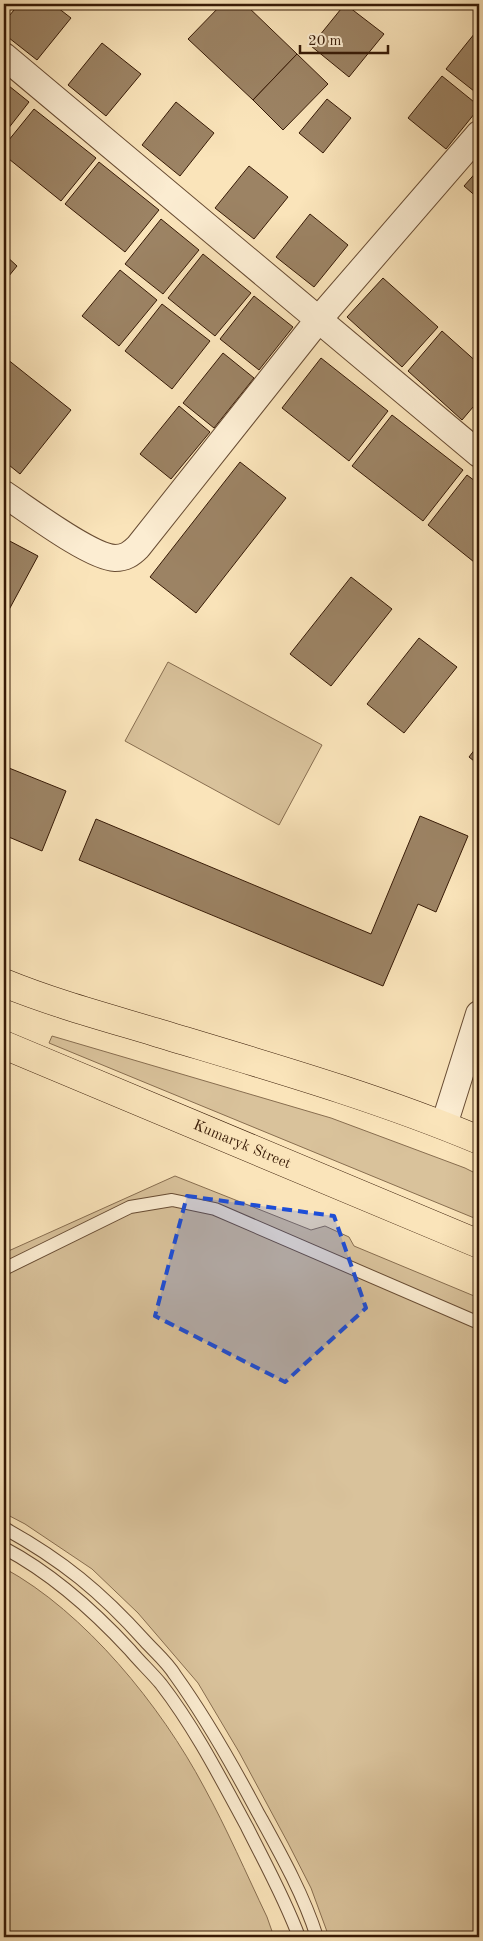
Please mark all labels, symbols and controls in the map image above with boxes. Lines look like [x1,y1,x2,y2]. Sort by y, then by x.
scale bar [300,22,388,54]
text: 20 m [308,34,342,49]
street label: Kumaryk Street [191,1118,293,1172]

